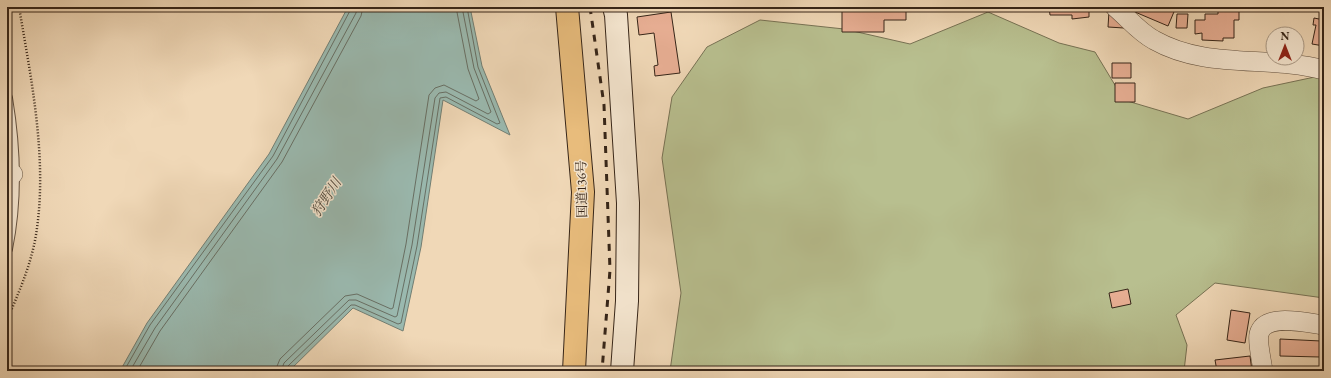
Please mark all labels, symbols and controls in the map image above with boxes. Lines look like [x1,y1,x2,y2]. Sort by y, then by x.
north arrow [1265,26,1305,66]
text: N [1281,29,1290,43]
street label: 国道136号 [572,160,591,218]
water label: 狩野川 [307,173,346,220]

